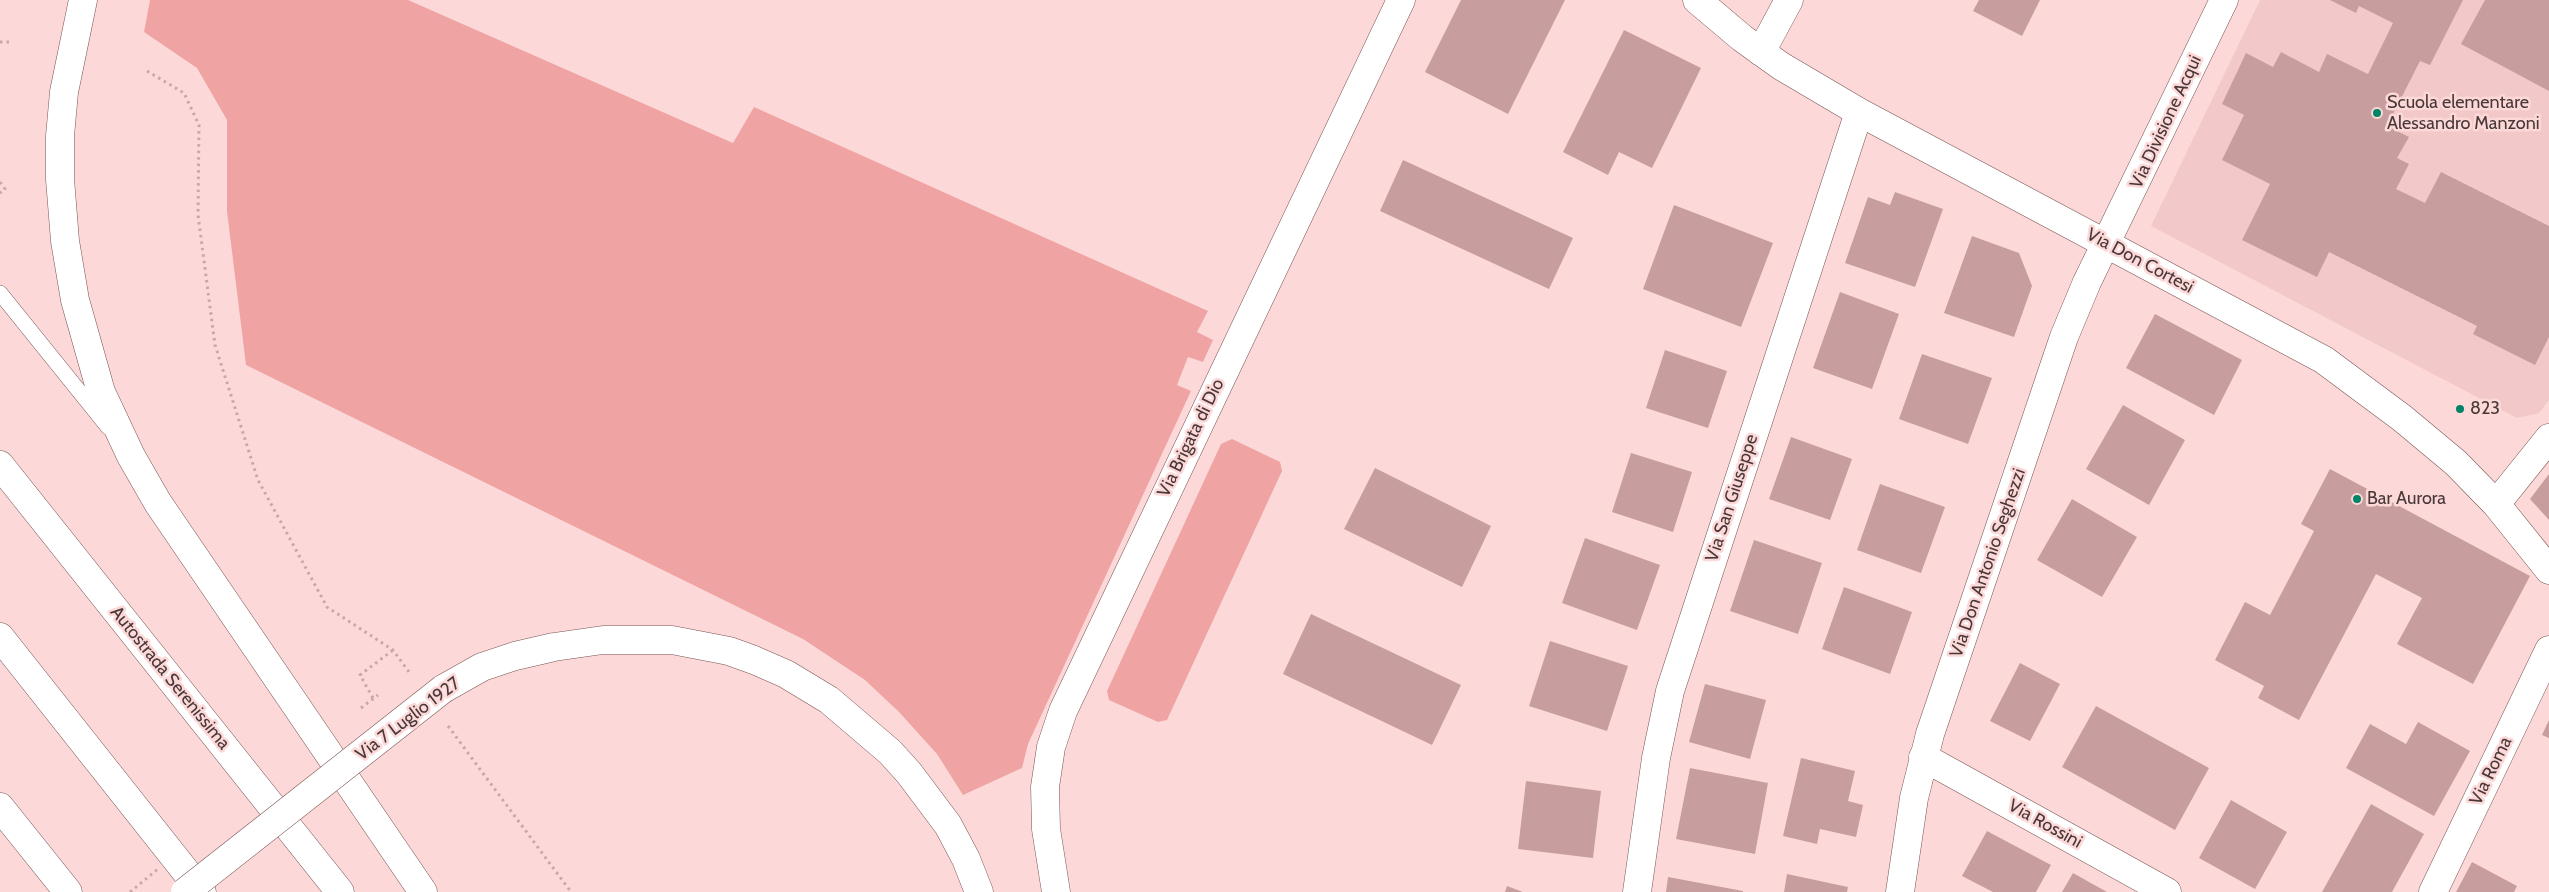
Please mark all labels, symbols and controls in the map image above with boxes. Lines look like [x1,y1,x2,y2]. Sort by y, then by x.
street label: Via Divisione Acqui [2126,52,2206,192]
place label: Scuola elementare Alessandro Manzoni [2387,92,2540,134]
marker: Scuola elementare Alessandro Manzoni [2371,107,2383,119]
street label: Via Don Cortesi [2083,224,2197,298]
street label: Via Brigata di Dio [1153,375,1229,501]
place label: 823 [2470,398,2500,420]
marker: 823 [2454,403,2466,415]
street label: Via San Giuseppe [1701,432,1763,564]
street label: Via Don Antonio Seghezzi [1945,466,2031,660]
place label: Bar Aurora [2367,488,2446,510]
marker: Bar Aurora [2351,493,2363,505]
street label: Autostrada Serenissima [106,602,234,754]
street label: Via 7 Luglio 1927 [351,673,465,765]
street label: Via Roma [2465,733,2517,809]
street label: Via Rossini [2004,795,2086,853]

